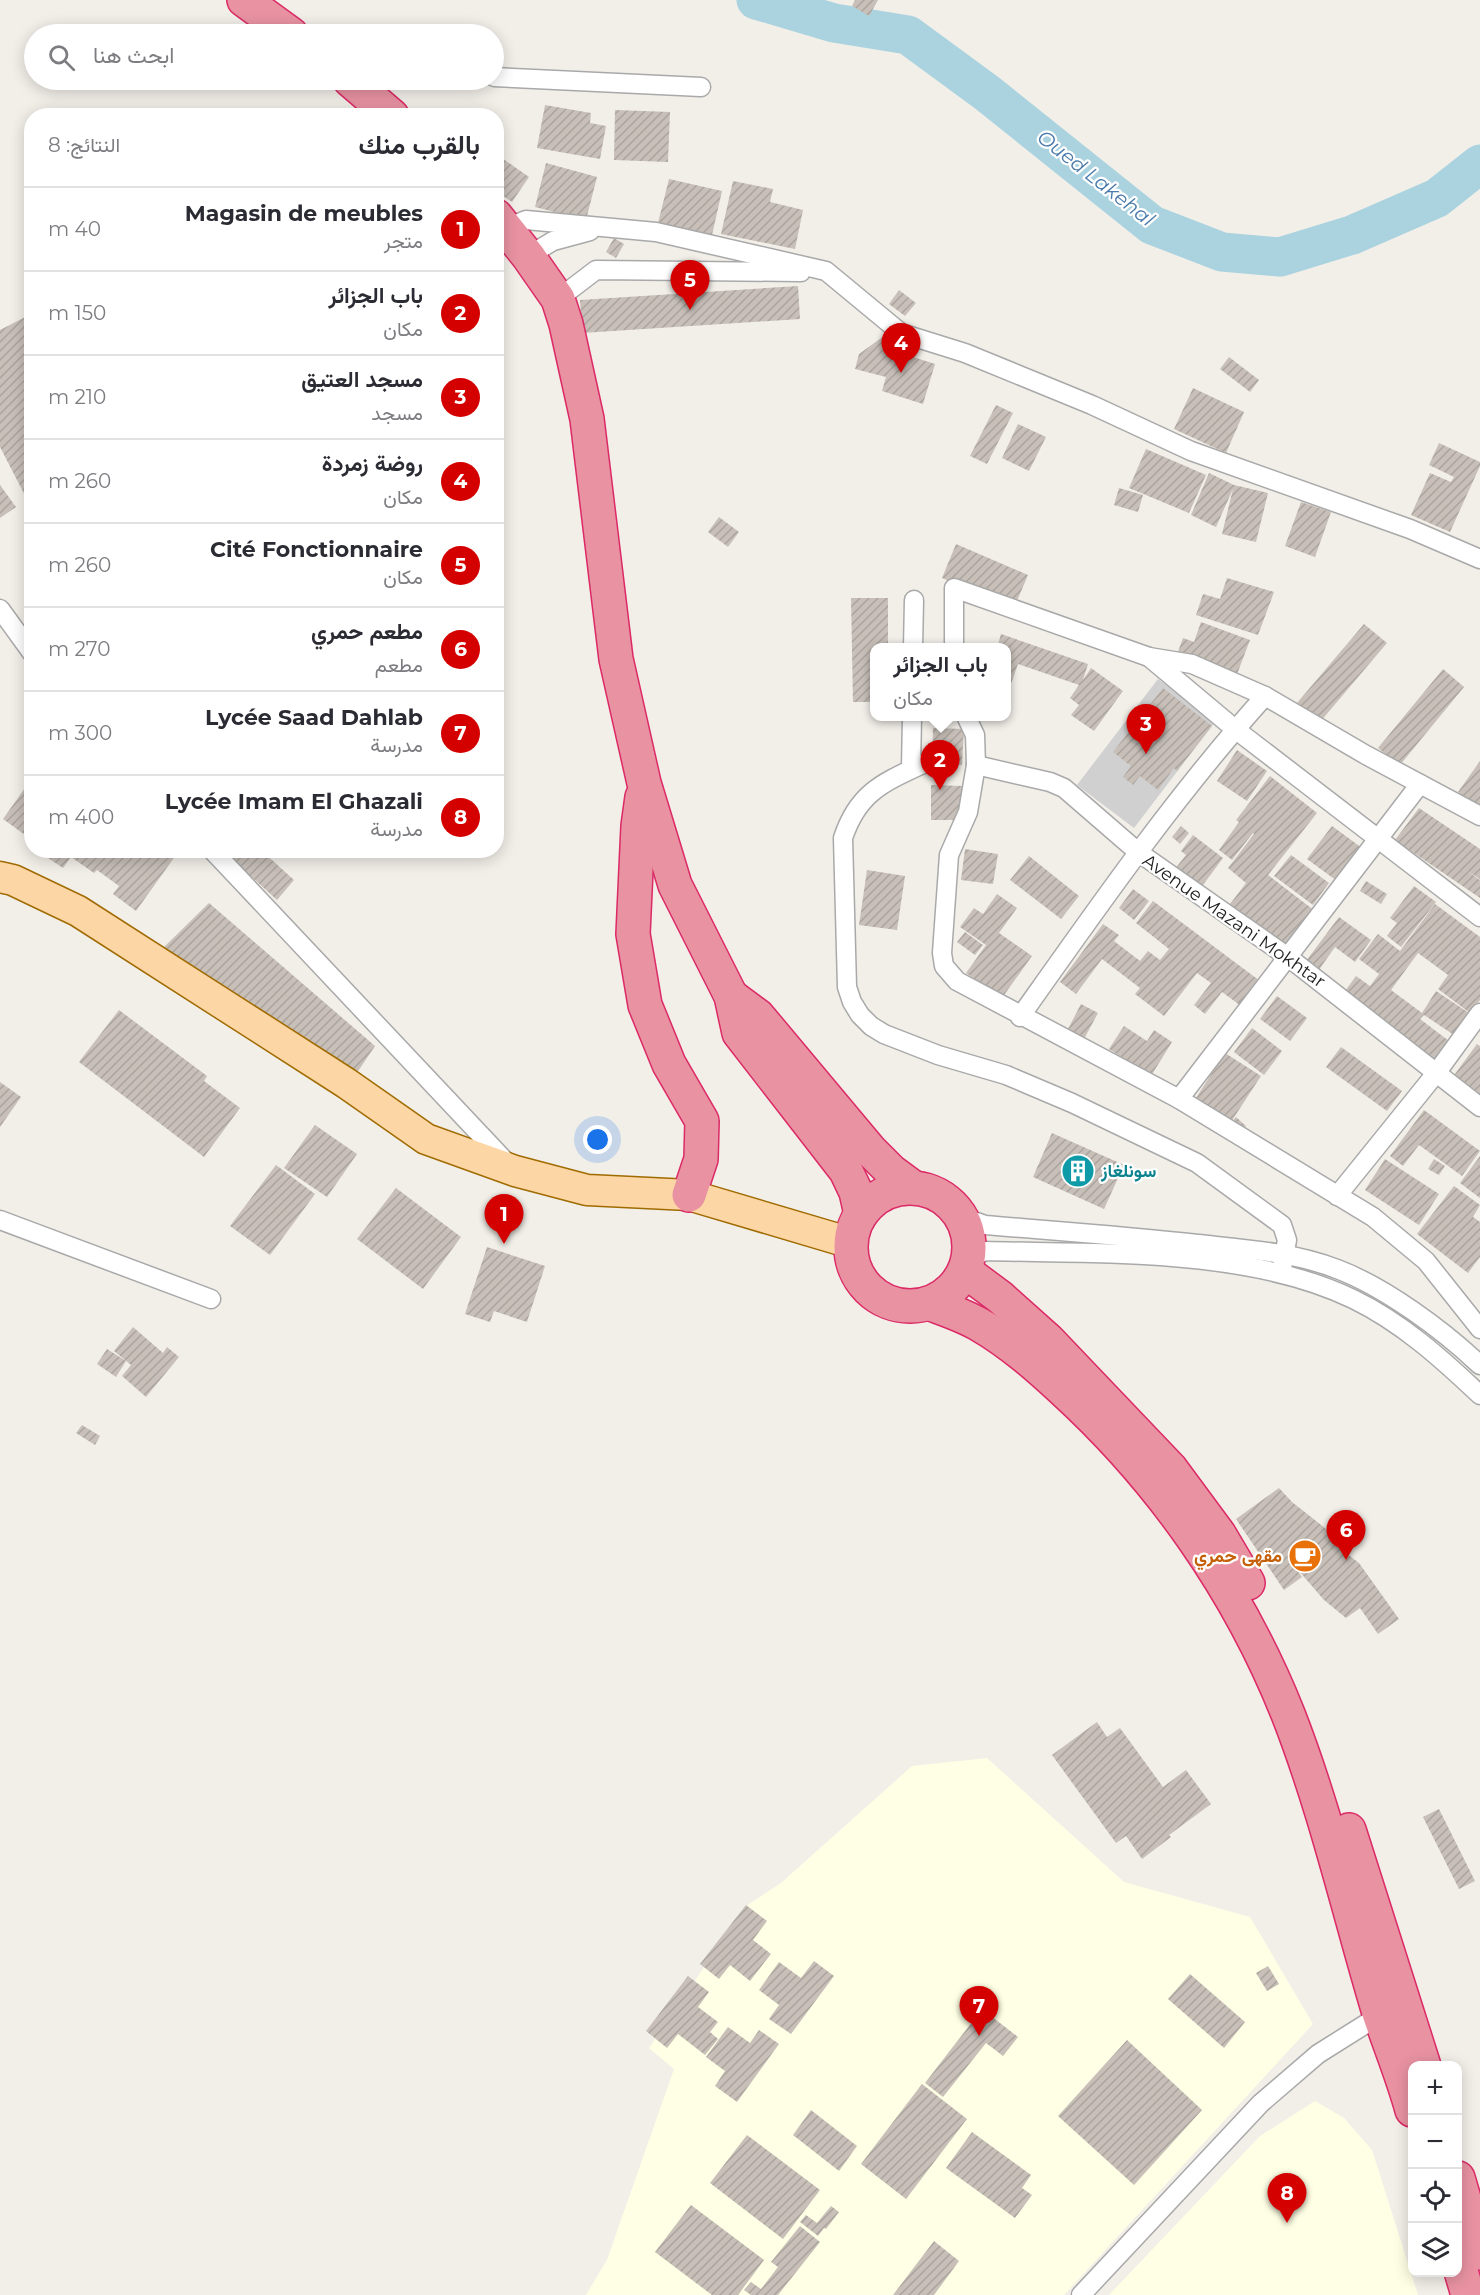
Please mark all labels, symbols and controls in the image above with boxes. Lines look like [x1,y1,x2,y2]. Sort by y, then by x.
search box [24,24,504,90]
icon: search [45,41,78,74]
text: ابحث هنا [93,42,174,69]
water label: Oued Lakehal [1033,125,1160,232]
text: بالقرب منك [358,129,480,161]
text: النتائج: 8 [48,133,120,157]
text: Magasin de meubles [185,200,423,227]
text: 40 m [48,217,101,241]
text: 1 [457,217,464,241]
text: متجر [384,229,423,253]
pin: 5 [670,260,710,310]
text: باب الجزائر [328,282,423,309]
text: 150 m [48,301,106,325]
text: 2 [455,301,466,325]
text: مكان [383,317,423,341]
pin: 4 [882,324,920,373]
text: مسجد العتيق [301,366,423,393]
text: 210 m [48,385,106,409]
text: 3 [455,385,466,409]
text: مسجد [371,401,423,425]
text: روضة زمردة [322,450,423,477]
text: 260 m [48,469,111,493]
text: 4 [454,469,467,493]
text: مكان [383,485,423,509]
text: Cité Fonctionnaire [210,536,423,563]
text: 260 m [48,553,111,577]
text: 5 [455,553,466,577]
text: مكان [383,565,423,589]
text: مطعم حمري [311,618,423,645]
text: 270 m [48,637,110,661]
text: 6 [454,637,467,661]
popup [870,643,1011,721]
text: باب الجزائر [893,651,988,678]
text: مطعم [375,653,423,677]
text: مكان [893,686,933,710]
text: Lycée Saad Dahlab [205,704,423,731]
pin: 3 [1126,704,1166,754]
text: 300 m [48,721,112,745]
text: 7 [454,721,467,745]
text: مدرسة [370,733,423,757]
pin: 2 [920,740,960,790]
text: Lycée Imam El Ghazali [165,788,423,815]
text: 400 m [48,805,114,829]
text: 8 [454,805,467,829]
text: مدرسة [370,817,423,841]
street label: Avenue Mazani Mokhtar [1138,849,1330,993]
your location [583,1125,612,1154]
building icon: سونلغاز [1060,1153,1096,1189]
place label: سونلغاز [1100,1160,1156,1182]
pin: 1 [484,1194,524,1244]
pin: 6 [1326,1510,1366,1560]
cafe icon: مقهى حمري [1287,1538,1323,1574]
place label: مقهى حمري [1194,1545,1282,1571]
pin: 7 [960,1986,998,2036]
map controls [1408,2061,1462,2277]
button: + [1408,2061,1462,2115]
button: − [1408,2115,1462,2169]
button: locate [1408,2169,1462,2223]
pin: 8 [1268,2174,1306,2223]
button: layers [1408,2223,1462,2277]

